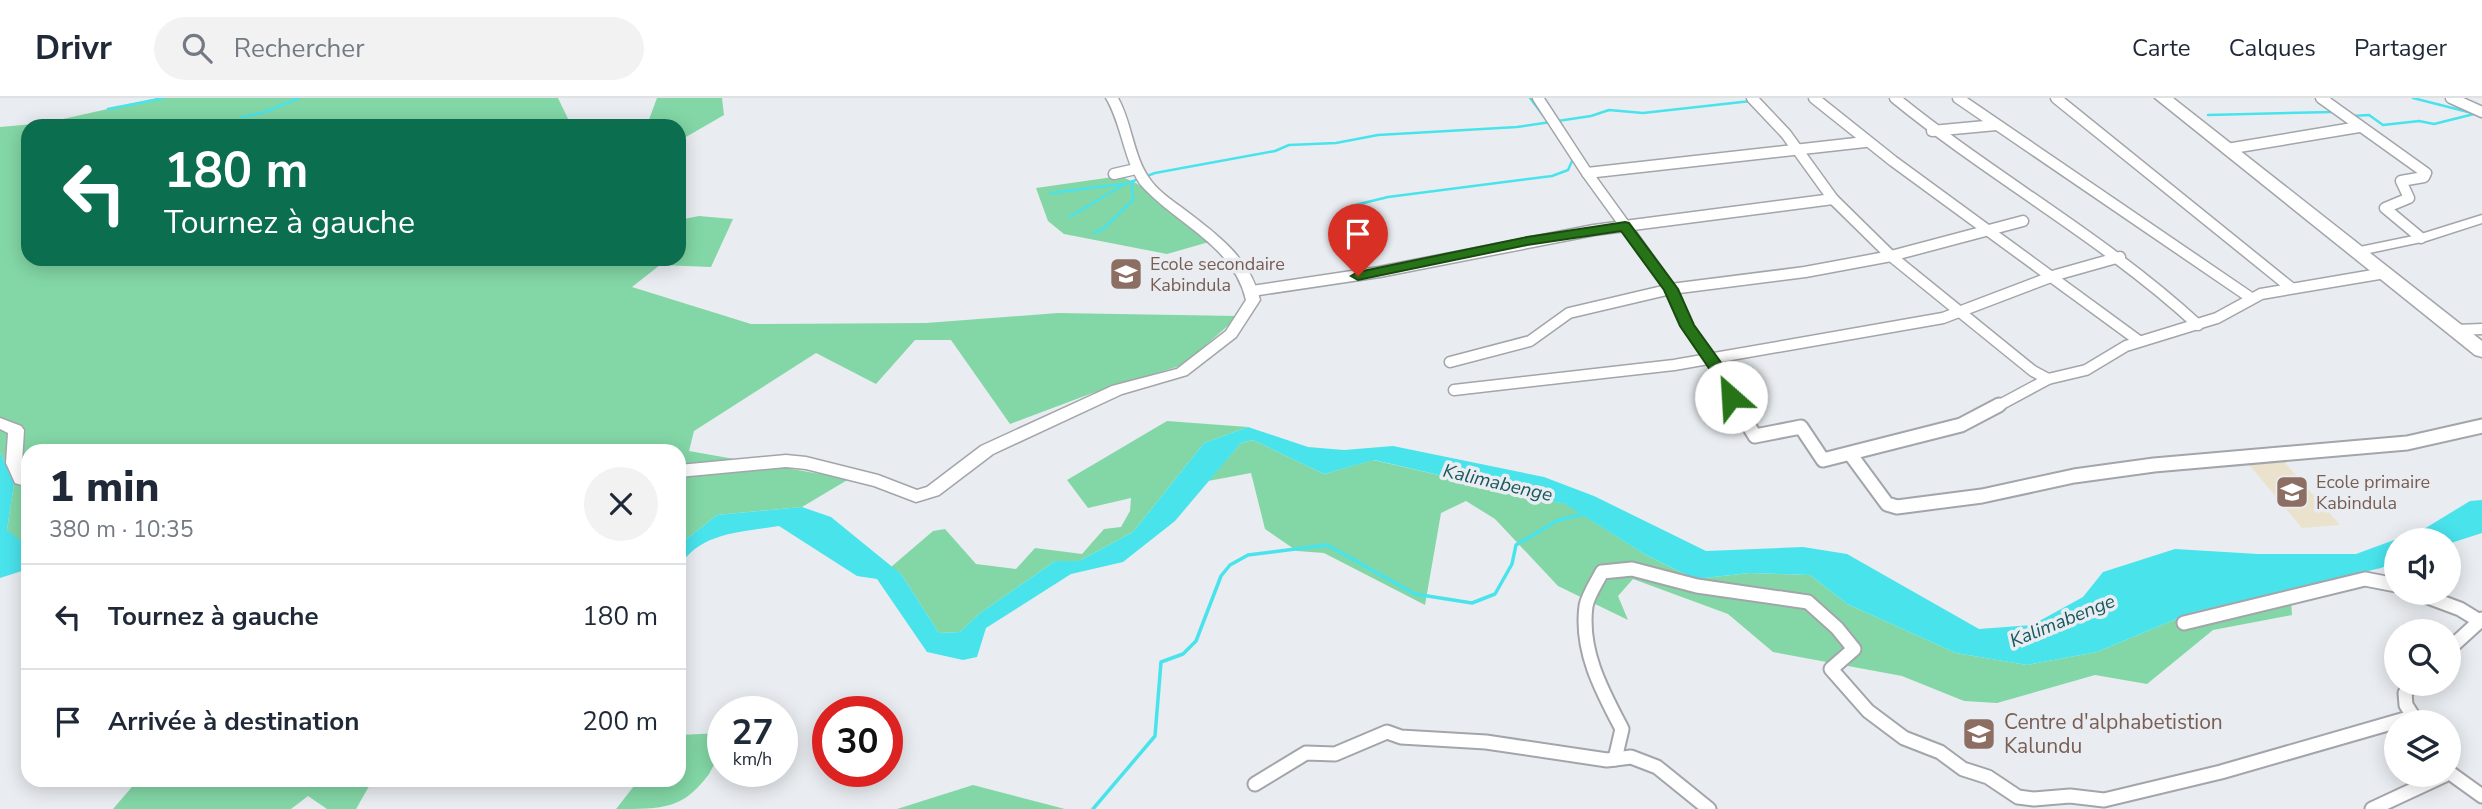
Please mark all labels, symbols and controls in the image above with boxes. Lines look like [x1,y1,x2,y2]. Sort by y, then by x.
search box [154,17,644,80]
text: Drivr [35,26,112,71]
icon: search [178,29,216,67]
text: Rechercher [234,31,364,66]
text: Carte [2132,32,2191,64]
text: Calques [2229,32,2316,64]
text: Partager [2354,32,2447,64]
text: 180 m [164,137,308,204]
icon: left [49,147,140,238]
text: Tournez à gauche [164,201,415,244]
pin [1328,204,1388,276]
icon: arrive [1339,215,1377,253]
place label: Ecole secondaire Kabindula [1150,252,1285,297]
school or university icon: Ecole secondaire Kabindula [1107,255,1145,293]
position arrow [1694,360,1768,434]
water label: Kalimabenge [1441,458,1555,508]
text: 1 min [49,459,159,516]
button: close [584,467,658,541]
place label: Ecole primaire Kabindula [2316,470,2430,515]
school or university icon: Ecole primaire Kabindula [2273,473,2311,511]
text: 380 m · 10:35 [49,514,194,545]
map controls [2384,528,2461,787]
button: sound [2384,528,2461,605]
water label: Kalimabenge [2006,588,2119,654]
icon: left [49,598,87,636]
text: Tournez à gauche [108,599,319,634]
text: 180 m [582,599,658,634]
button: search [2384,619,2461,696]
speed limit sign: 30 [812,696,903,787]
icon: arrive [49,703,87,741]
text: Arrivée à destination [108,704,359,739]
text: 200 m [582,704,658,739]
place label: Centre d'alphabetistion Kalundu [2004,708,2223,760]
text: 27 [731,709,774,756]
button: layers [2384,710,2461,787]
school or university icon: Centre d'alphabetistion Kalundu [1960,715,1998,753]
text: km/h [733,747,772,771]

